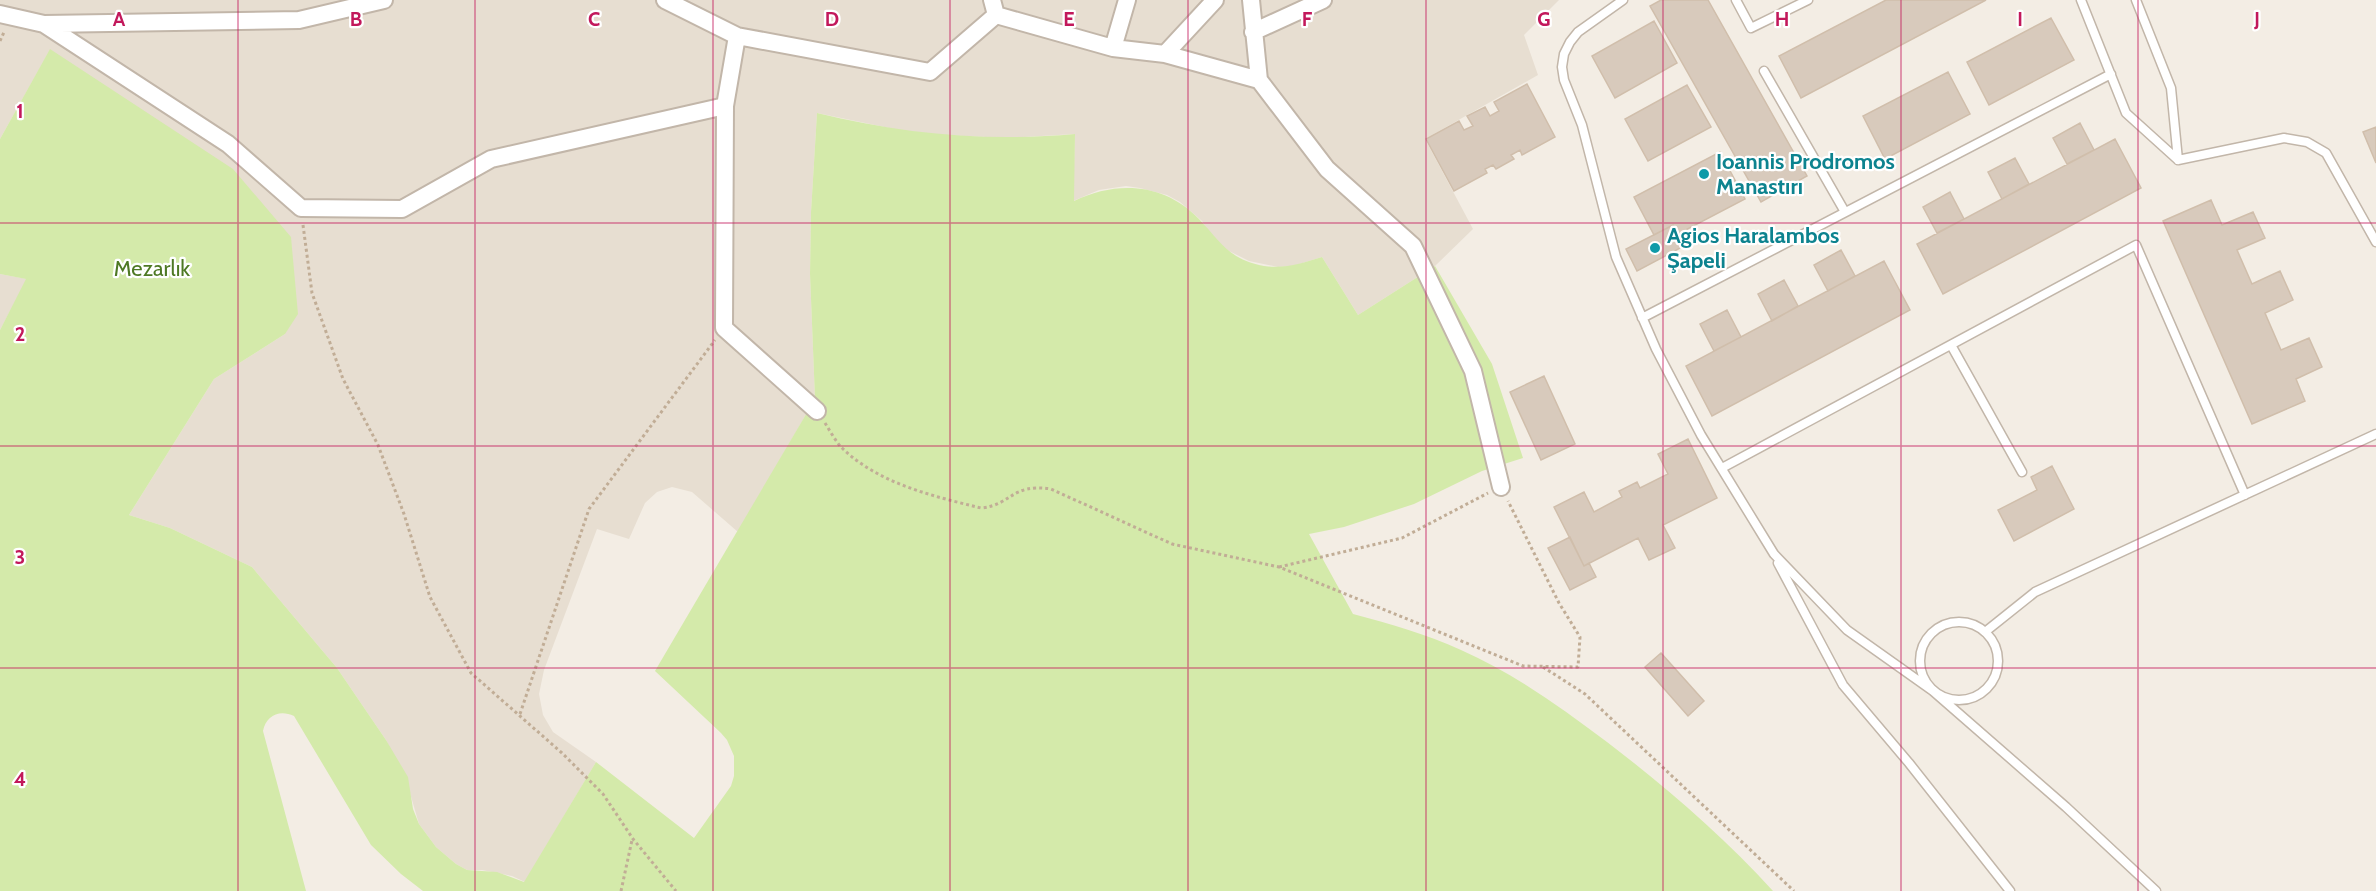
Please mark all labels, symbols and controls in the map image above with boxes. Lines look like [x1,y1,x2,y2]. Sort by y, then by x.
text: A [113,7,126,31]
text: B [350,7,362,31]
text: C [588,7,600,31]
text: D [825,7,839,31]
text: E [1063,7,1075,31]
text: F [1302,7,1313,31]
text: G [1537,7,1551,31]
text: H [1775,7,1789,31]
text: I [2017,7,2023,31]
text: J [2253,7,2260,31]
text: 1 [16,99,24,123]
place label: Ioannis Prodromos Manastırı [1716,148,1895,200]
marker: Ioannis Prodromos Manastırı [1697,167,1711,181]
place label: Agios Haralambos Şapeli [1667,222,1839,274]
marker: Agios Haralambos Şapeli [1648,241,1662,255]
park label: Mezarlık [114,255,190,282]
text: 2 [15,322,25,346]
text: 3 [15,545,25,569]
text: 4 [14,767,26,791]

